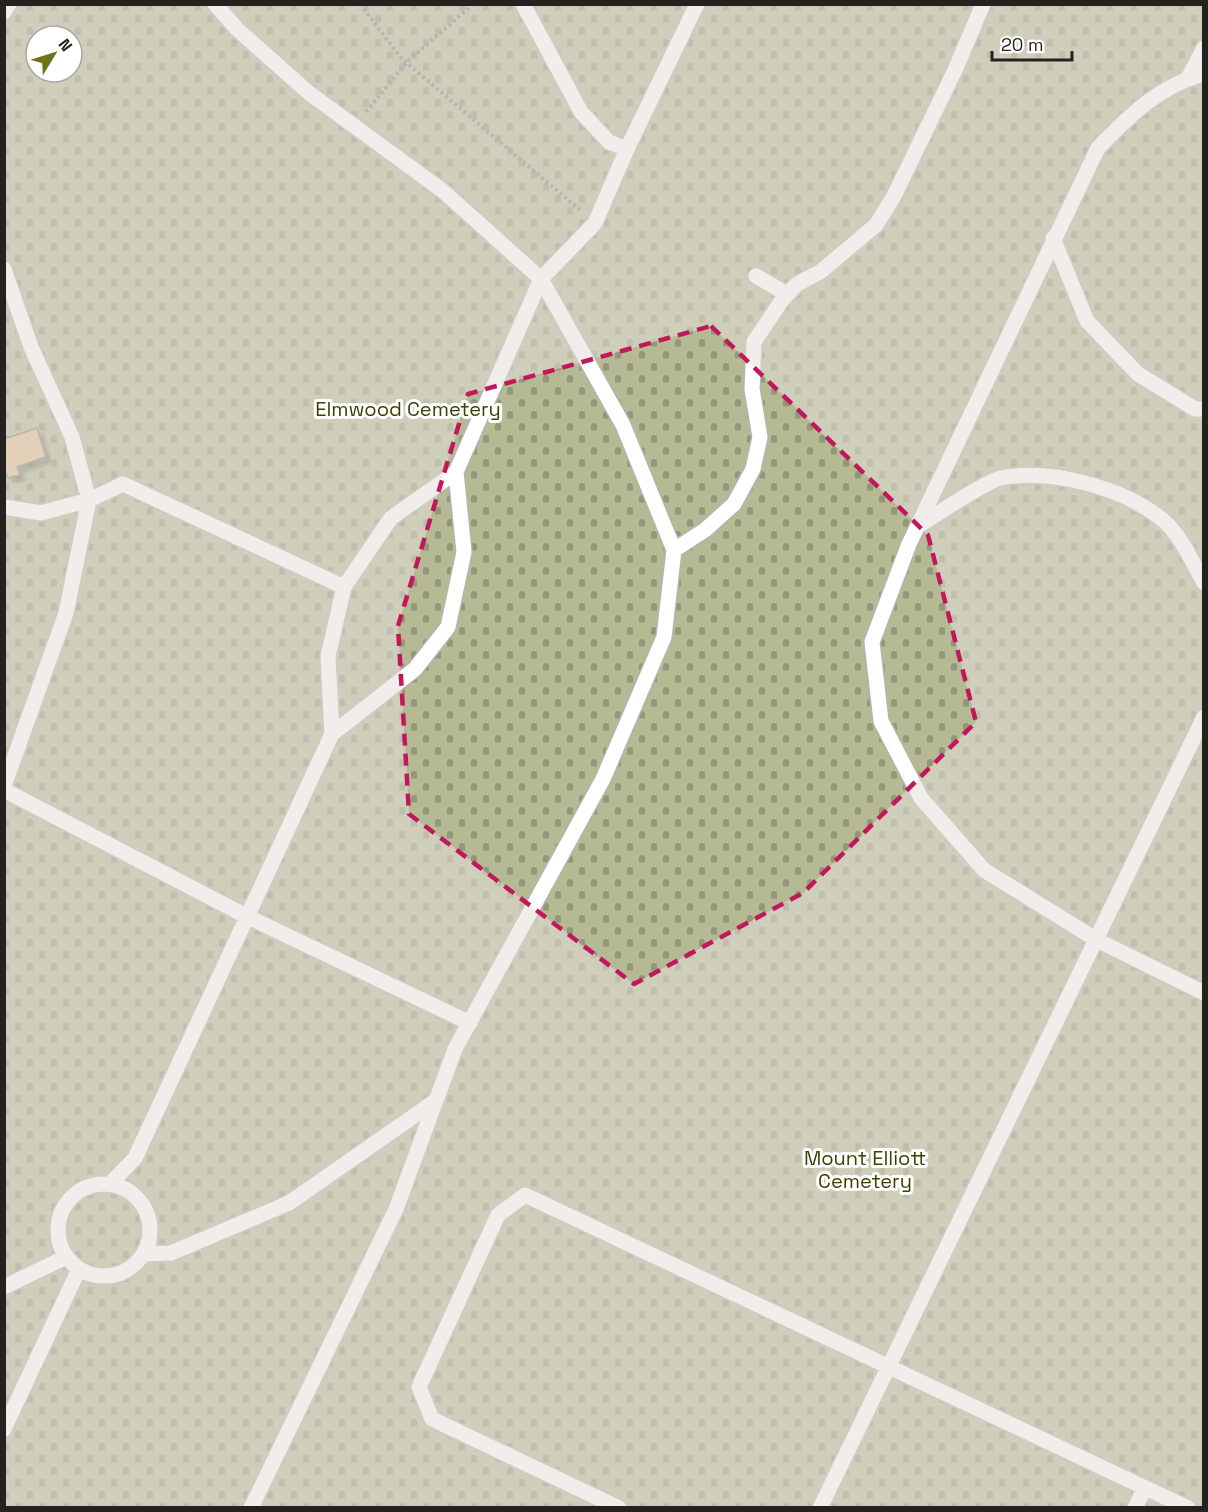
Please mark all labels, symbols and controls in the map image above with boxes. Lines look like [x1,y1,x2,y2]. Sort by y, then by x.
north arrow [24,24,84,84]
scale bar [992,24,1072,62]
text: 20 m [1001,33,1044,56]
text: N [54,34,77,56]
park label: Elmwood Cemetery [315,396,501,422]
park label: Mount Elliott Cemetery [804,1145,926,1194]

